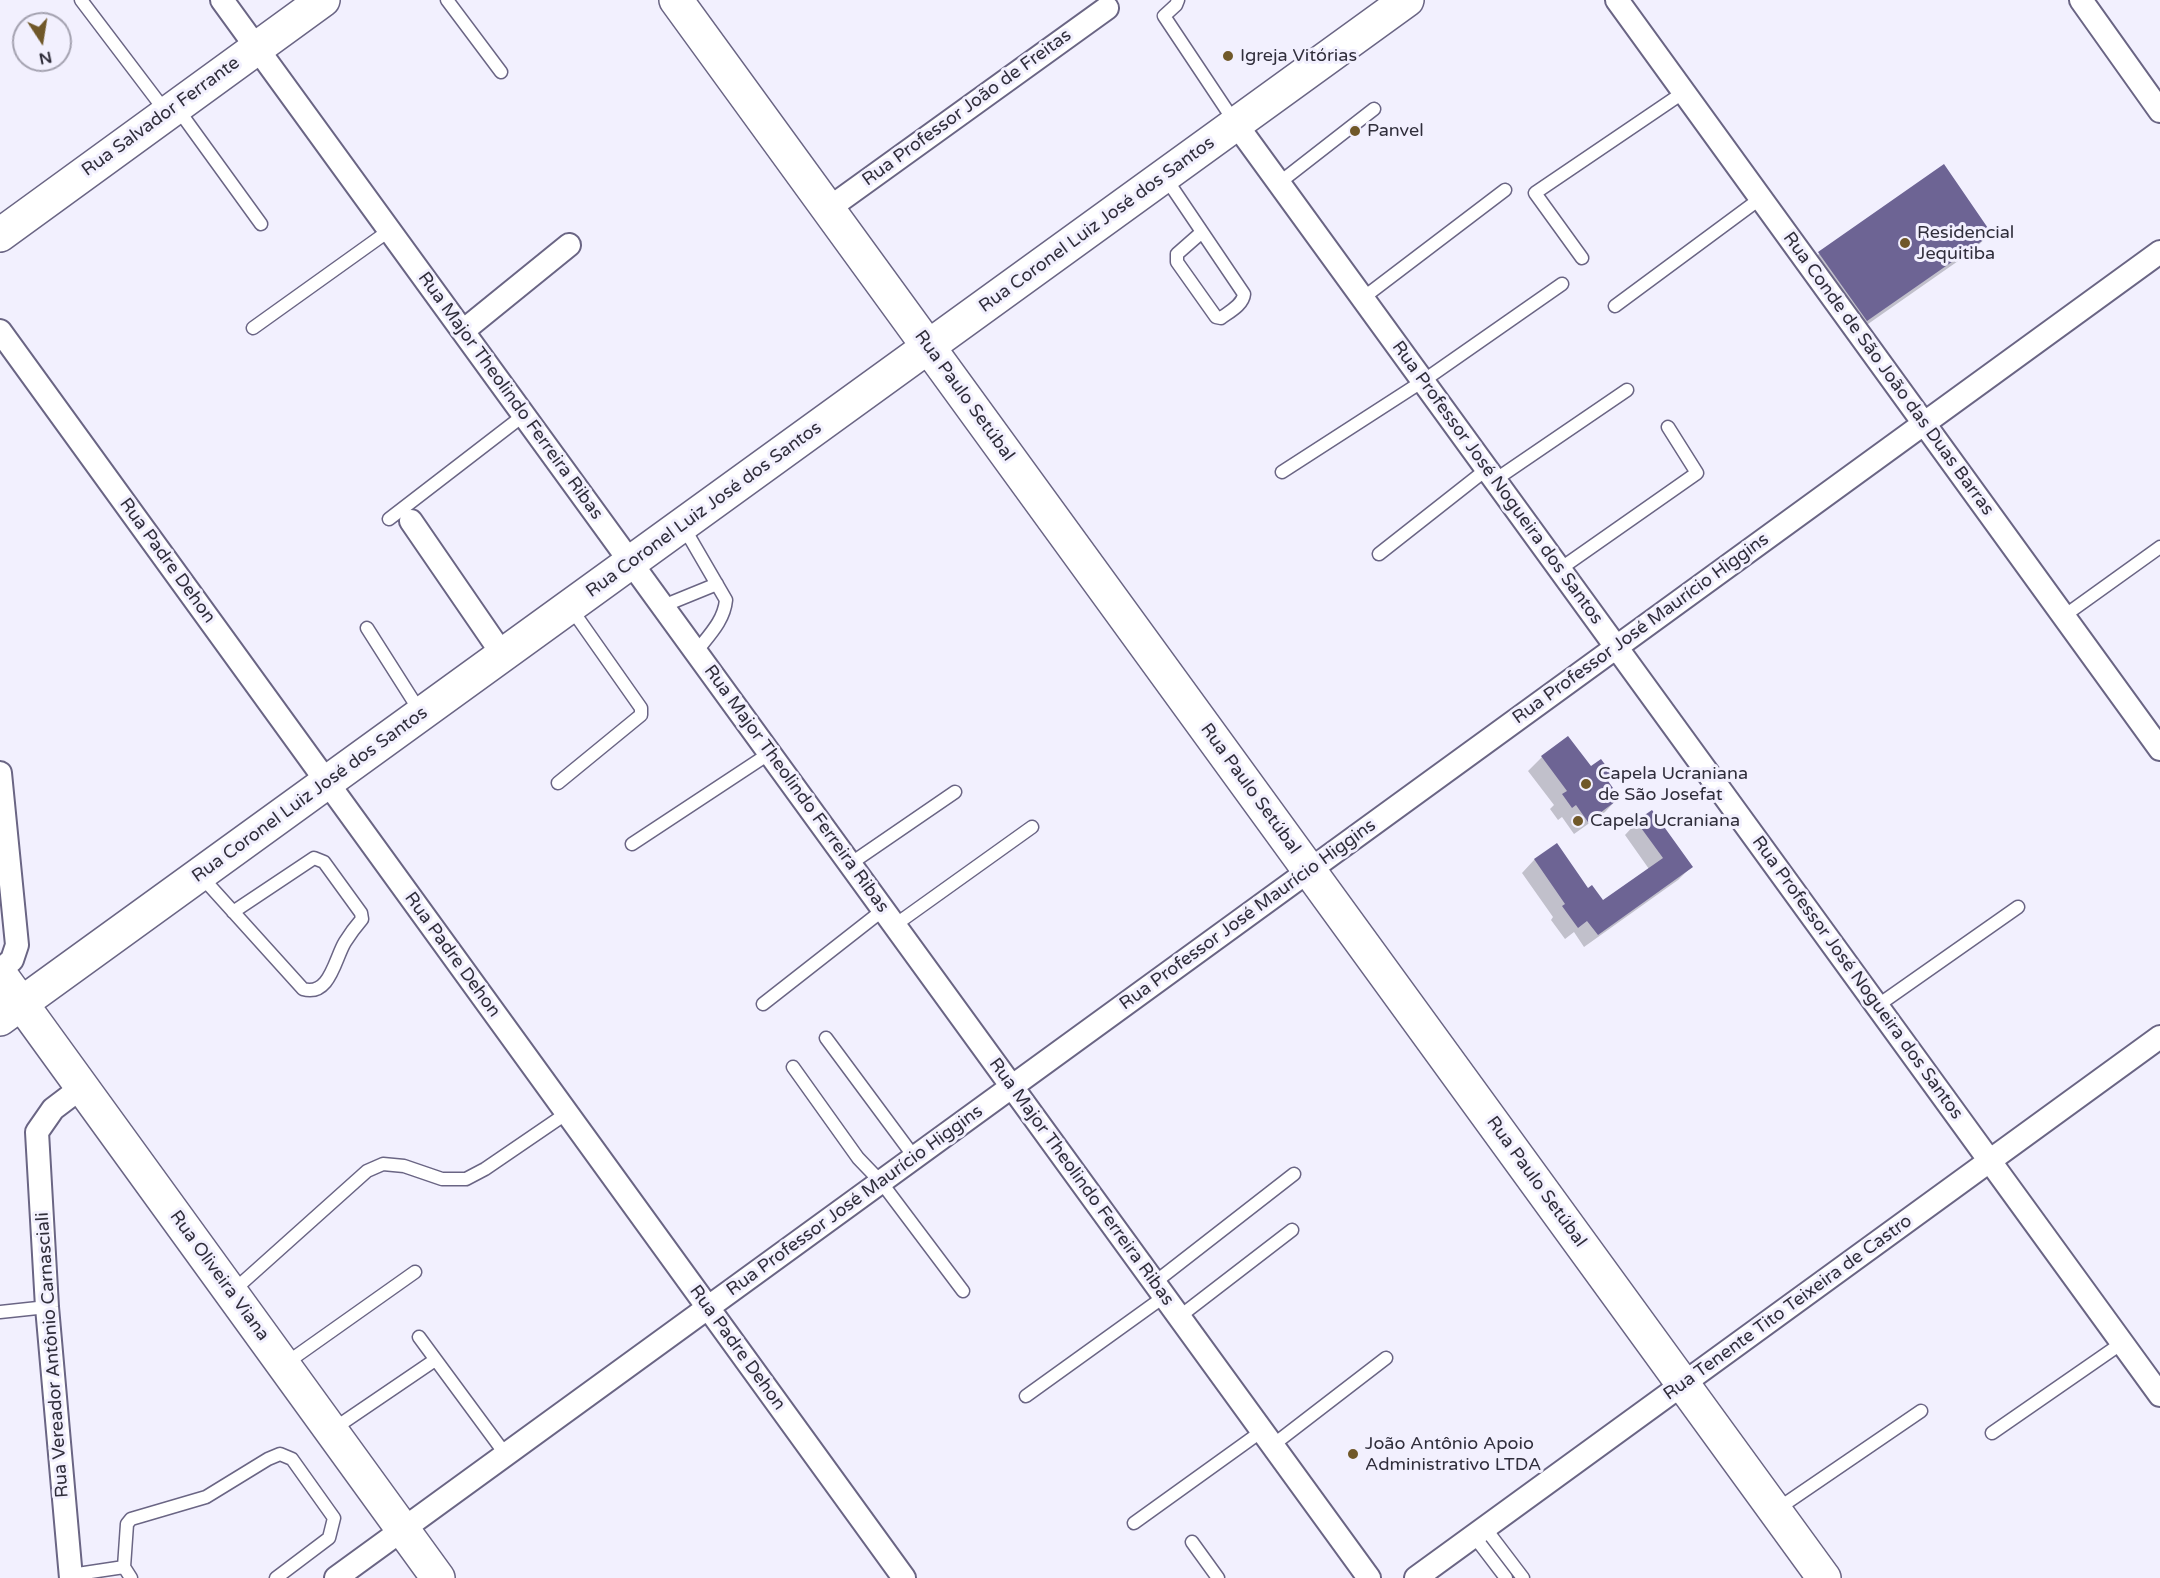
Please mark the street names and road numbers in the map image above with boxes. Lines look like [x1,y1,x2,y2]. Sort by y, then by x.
street label: Rua Professor João de Freitas [858,25,1076,191]
street label: Rua Salvador Ferrante [78,53,244,181]
street label: Rua Coronel Luiz José dos Santos [975,132,1219,318]
street label: Rua Conde de São João das Duas Barras [1778,228,1998,520]
street label: Rua Major Theolindo Ferreira Ribas [413,268,607,524]
street label: Rua Paulo Setúbal [909,326,1019,466]
street label: Rua Professor José Nogueira dos Santos [1387,337,1607,629]
street label: Rua Coronel Luiz José dos Santos [582,417,826,603]
street label: Rua Padre Dehon [114,494,220,628]
street label: Rua Professor José Maurício Higgins [1509,529,1773,729]
street label: Rua Major Theolindo Ferreira Ribas [699,661,893,917]
street label: Rua Coronel Luiz José dos Santos [188,702,432,888]
street label: Rua Paulo Setúbal [1195,719,1305,859]
street label: Rua Professor José Maurício Higgins [1116,815,1380,1015]
street label: Rua Professor José Nogueira dos Santos [1747,832,1967,1124]
street label: Rua Padre Dehon [399,888,505,1022]
street label: Rua Major Theolindo Ferreira Ribas [984,1054,1178,1310]
street label: Rua Professor José Maurício Higgins [723,1101,987,1301]
street label: Rua Paulo Setúbal [1481,1112,1591,1252]
street label: Rua Oliveira Viana [164,1207,274,1345]
street label: Rua Vereador Antônio Carnasciali [32,1211,74,1499]
street label: Rua Tenente Tito Teixeira de Castro [1660,1211,1916,1405]
street label: Rua Padre Dehon [684,1281,790,1415]

